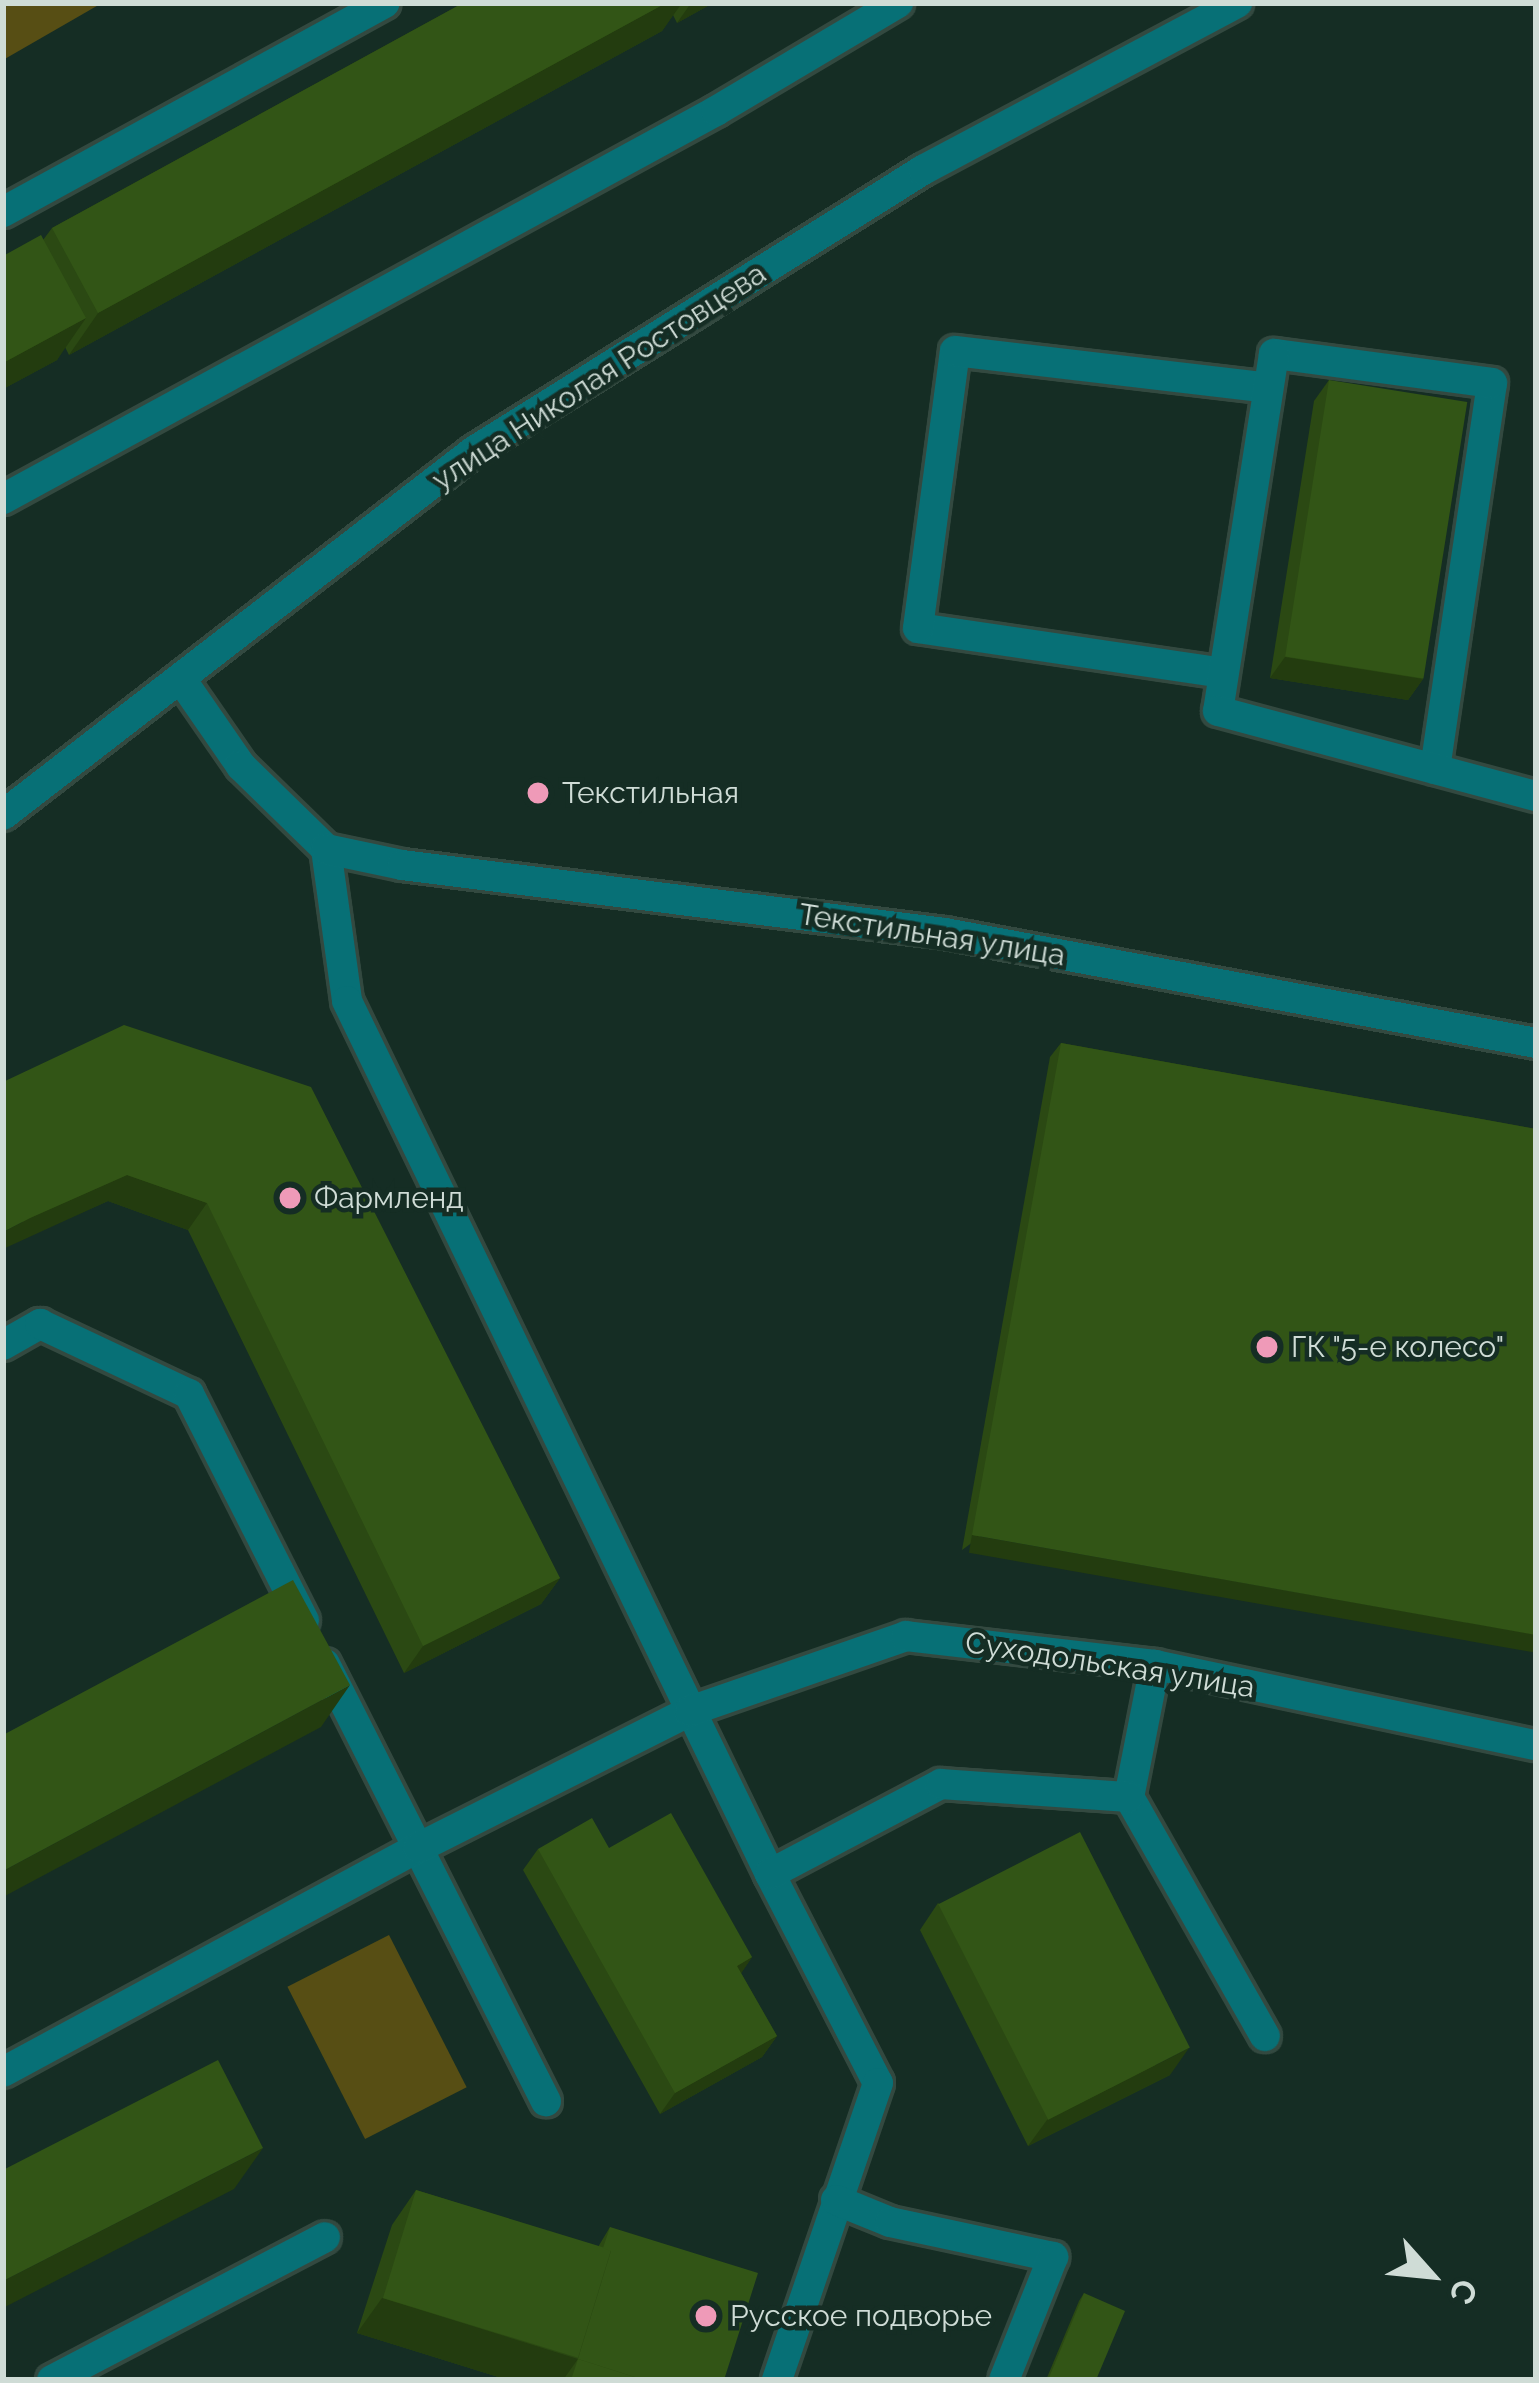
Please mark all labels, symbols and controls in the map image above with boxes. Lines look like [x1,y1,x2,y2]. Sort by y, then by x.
street label: улица Николая Ростовцева [426,256,772,498]
place label: Текстильная [562,775,739,811]
marker: Текстильная [525,780,551,806]
street label: Текстильная улица [796,896,1068,974]
place label: Фармленд [314,1180,464,1216]
marker: Фармленд [277,1185,303,1211]
place label: ГК "5-е колесо" [1291,1329,1505,1365]
marker: ГК "5-е колесо" [1254,1334,1280,1360]
street label: Суходольская улица [962,1624,1258,1706]
north arrow [1371,2215,1491,2335]
text: С [1441,2273,1486,2311]
place label: Русское подворье [730,2298,992,2334]
marker: Русское подворье [693,2303,719,2329]

